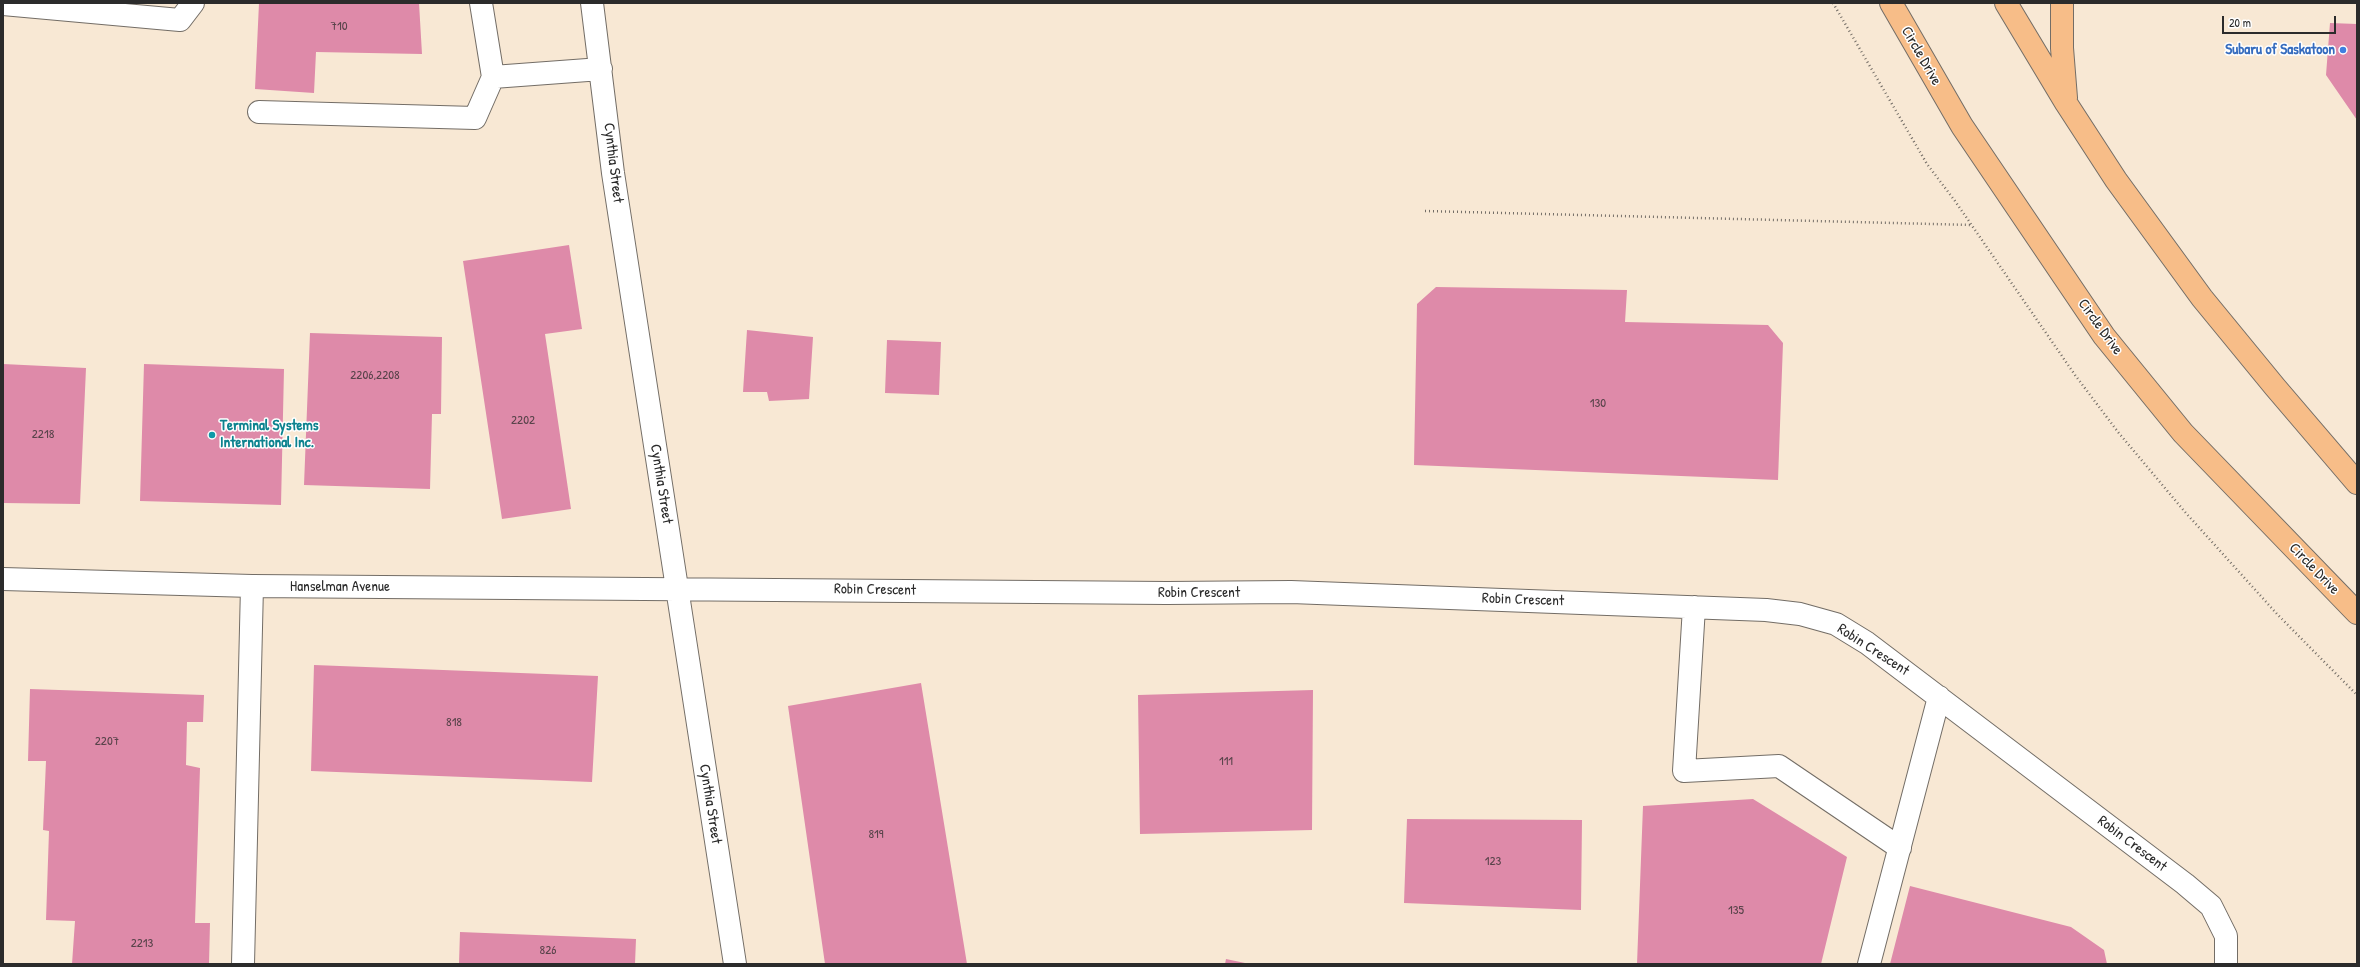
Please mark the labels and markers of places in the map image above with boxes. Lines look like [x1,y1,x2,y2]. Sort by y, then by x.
place label: Subaru of Saskatoon [2225,41,2335,59]
marker: Subaru of Saskatoon [2338,45,2348,55]
place label: Terminal Systems International Inc. [220,417,319,452]
marker: Terminal Systems International Inc. [207,430,217,440]

